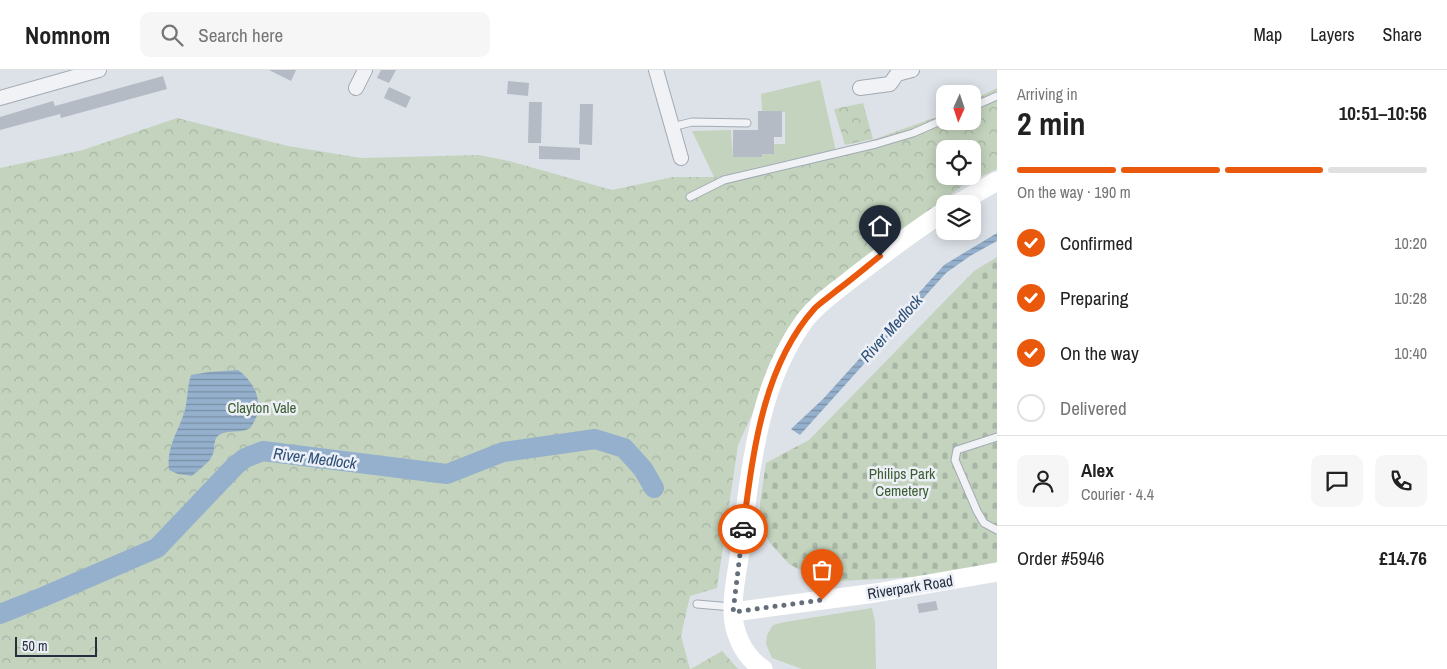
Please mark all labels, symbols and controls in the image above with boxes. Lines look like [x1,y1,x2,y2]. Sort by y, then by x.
search box [140,12,490,57]
text: Nomnom [25,19,110,51]
icon: search [158,21,186,49]
text: Search here [198,22,283,48]
text: Map [1254,22,1282,47]
text: Layers [1310,22,1355,47]
text: Share [1383,22,1422,47]
text: Arriving in [1017,83,1078,105]
north arrow [936,85,981,130]
map controls [936,85,981,240]
text: 10:51–10:56 [1339,100,1427,126]
text: 2 min [1017,102,1086,145]
button: locate [936,140,981,185]
text: On the way · 190 m [1017,181,1131,203]
button: layers [936,195,981,240]
pin [859,205,901,256]
icon: home [866,212,894,240]
icon: check [1017,229,1045,257]
text: Confirmed [1060,230,1133,256]
text: 10:20 [1394,232,1427,254]
icon: check [1017,284,1045,312]
text: Preparing [1060,285,1128,311]
text: 10:28 [1394,287,1427,309]
water label: River Medlock [855,289,928,367]
icon: check [1017,339,1045,367]
text: On the way [1060,340,1139,366]
text: 10:40 [1394,342,1427,364]
text: Delivered [1060,395,1127,421]
park label: Clayton Vale [228,397,297,418]
water label: River Medlock [272,442,358,474]
button: person [1017,455,1069,507]
button: chat [1311,455,1363,507]
button: phone [1375,455,1427,507]
text: Alex [1081,457,1114,483]
park label: Philips Park Cemetery [869,463,936,501]
text: Courier · 4.4 [1081,483,1154,505]
courier [718,504,768,554]
icon: car [729,515,757,543]
text: Order #5946 [1017,545,1104,571]
text: £14.76 [1379,545,1427,571]
pin [801,549,843,600]
icon: bag [808,556,836,584]
street label: Riverpark Road [866,570,954,604]
scale bar [15,634,98,657]
text: 50 m [22,637,48,655]

